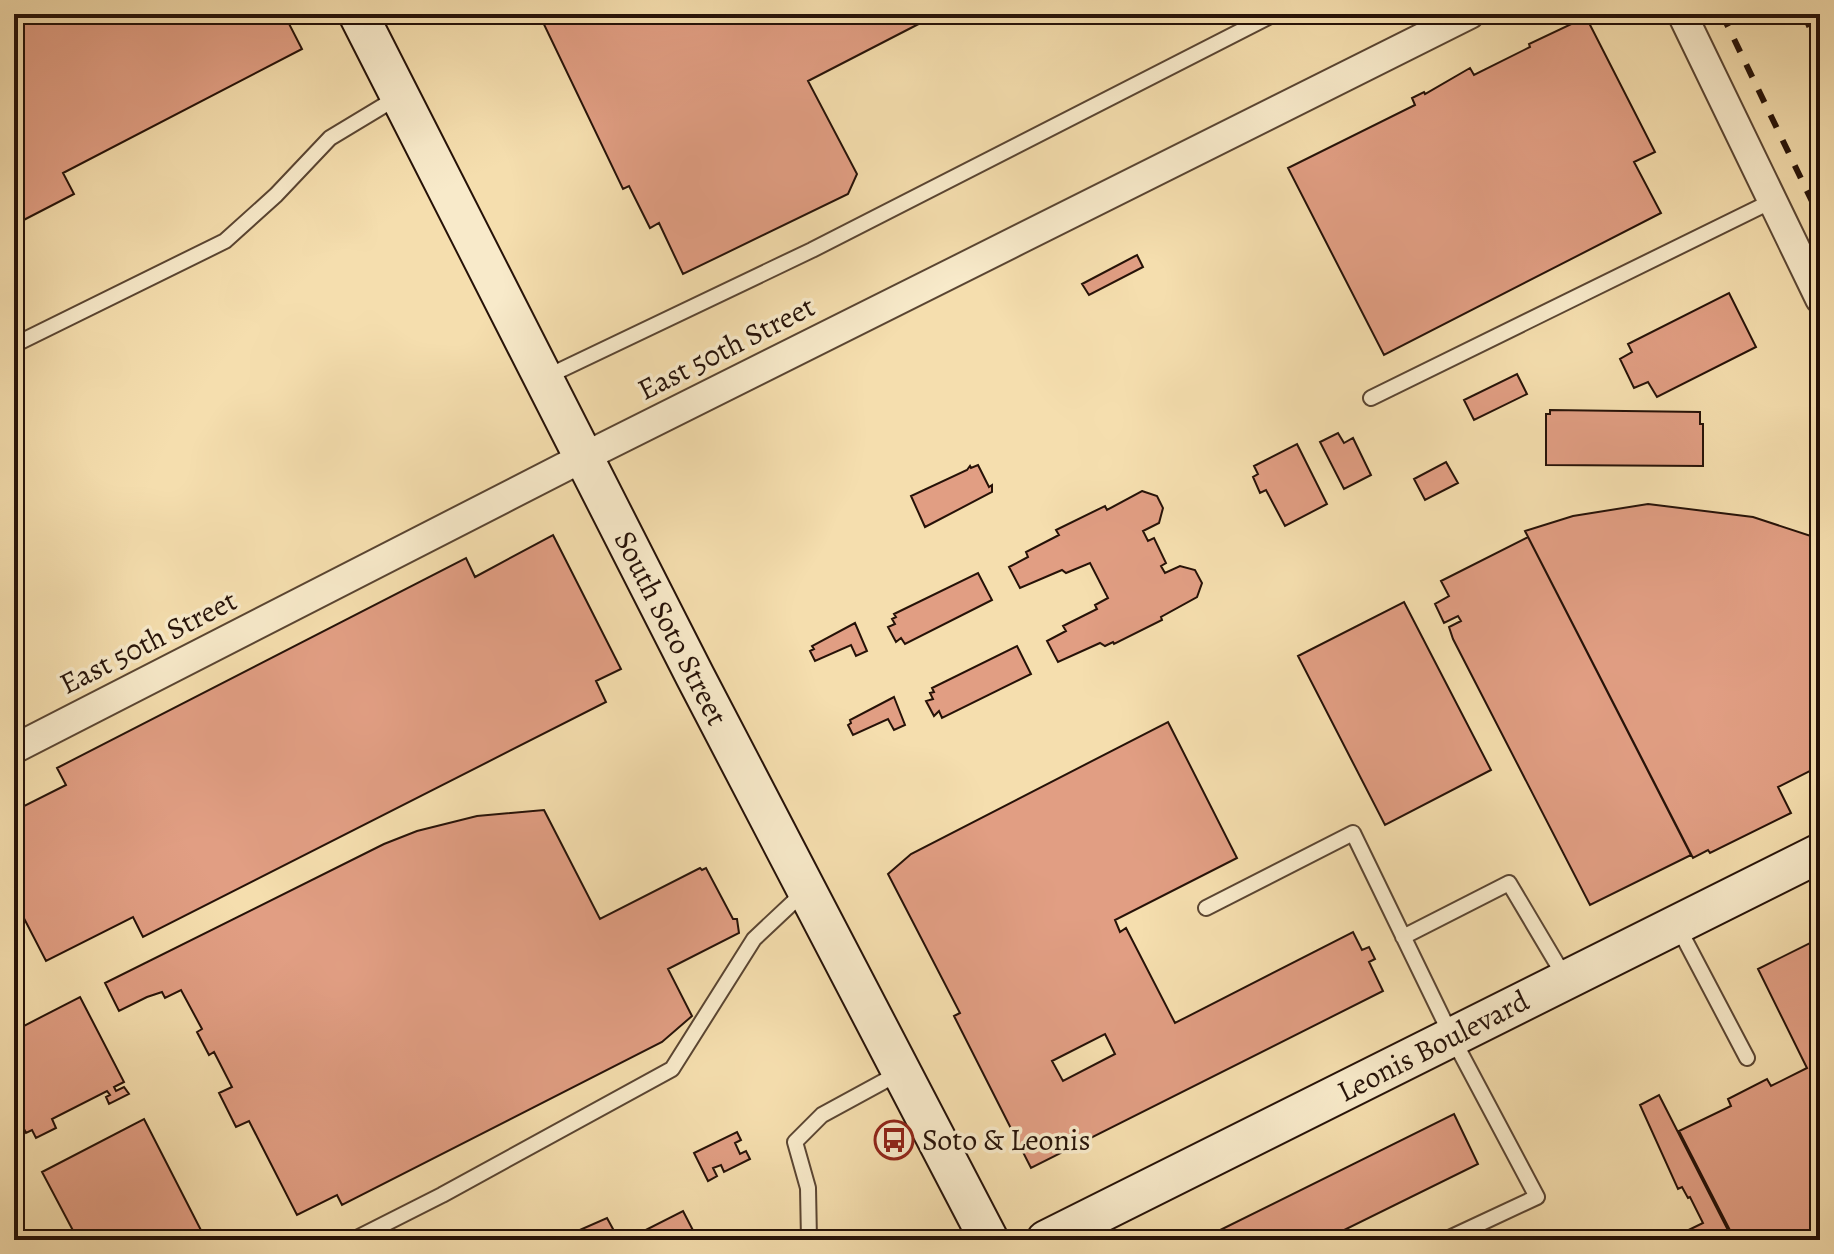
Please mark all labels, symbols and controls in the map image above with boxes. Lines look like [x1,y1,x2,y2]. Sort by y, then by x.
street label: East 50th Street [631,286,821,410]
street label: South Soto Street [605,524,737,732]
street label: East 50th Street [53,580,243,704]
street label: Leonis Boulevard [1330,980,1537,1112]
bus stop icon: Soto & Leonis [873,1119,915,1161]
place label: Soto & Leonis [922,1120,1091,1160]

